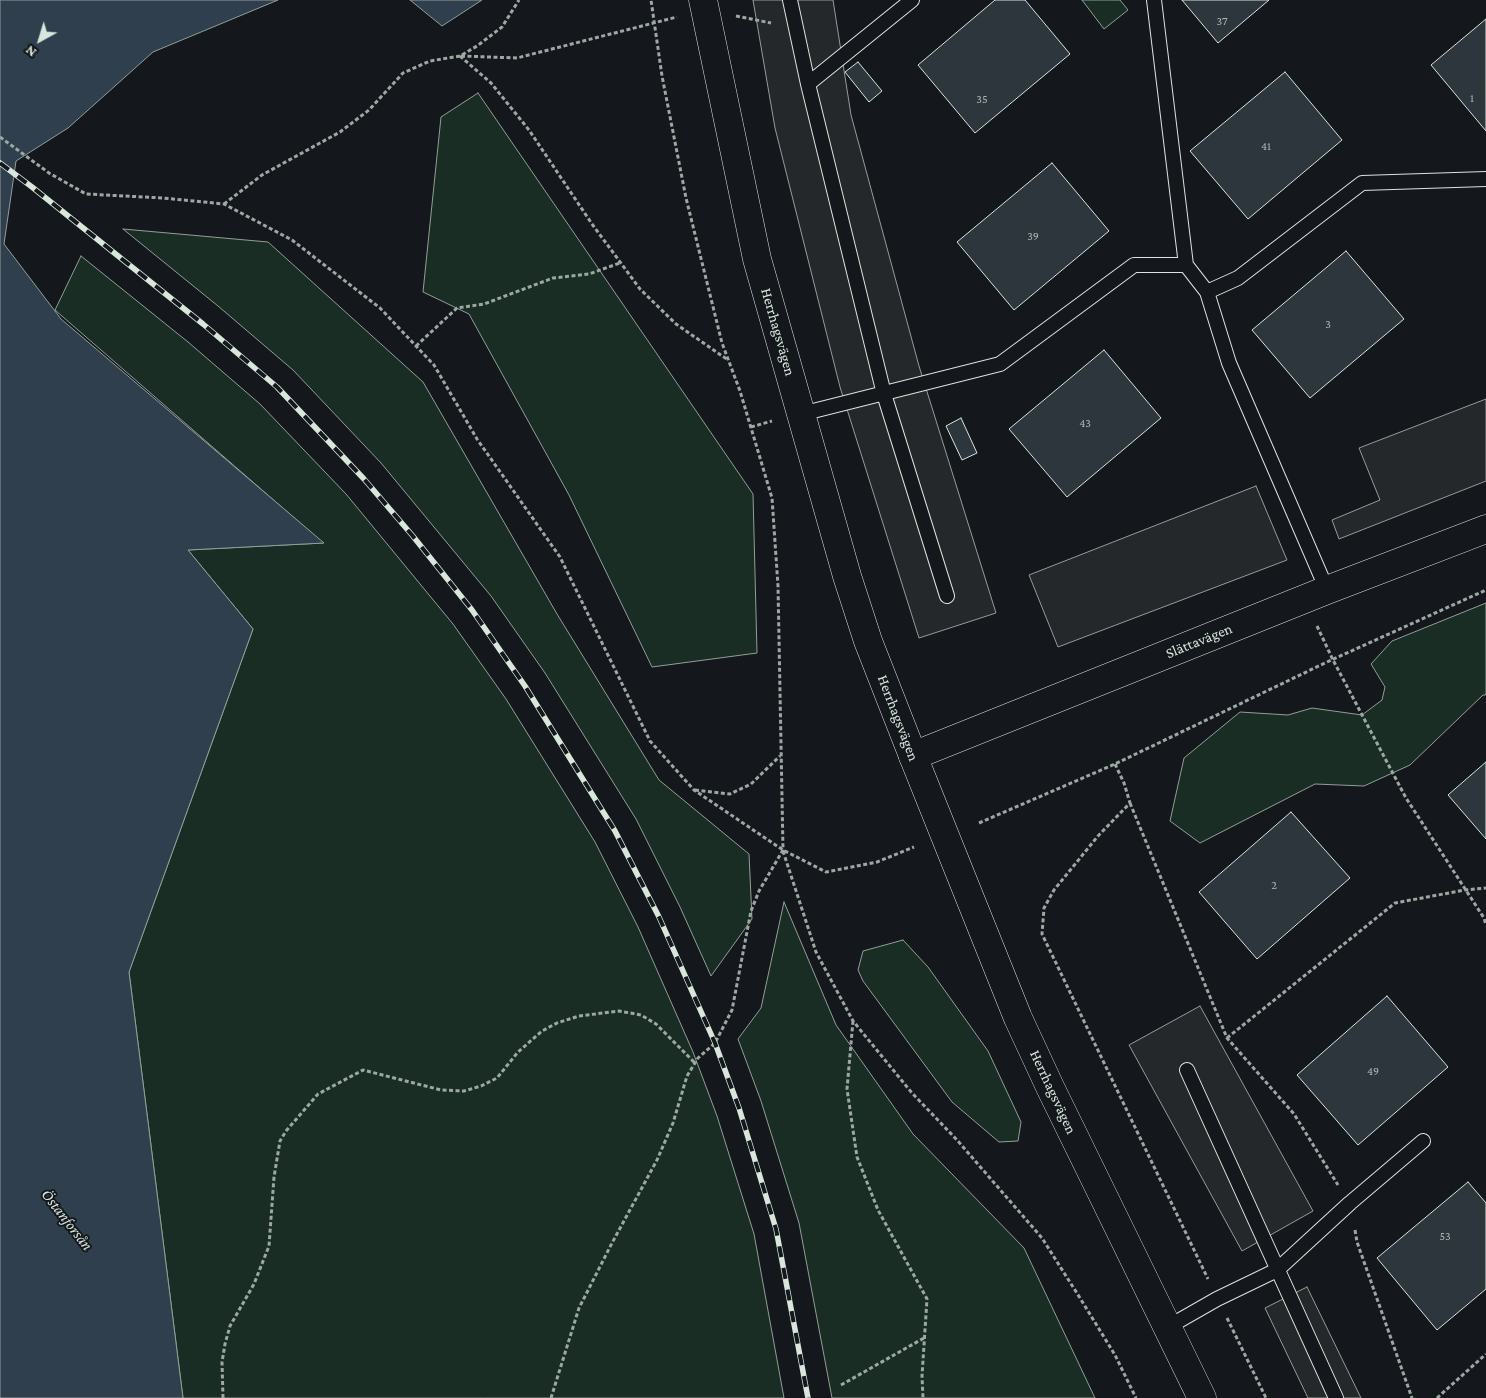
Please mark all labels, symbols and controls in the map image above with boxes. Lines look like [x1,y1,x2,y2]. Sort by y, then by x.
house number: 37 [1216,14,1228,28]
north arrow [15,15,65,65]
text: N [22,42,39,61]
house number: 1 [1470,91,1474,105]
house number: 35 [976,92,988,106]
house number: 41 [1261,139,1271,153]
house number: 39 [1027,229,1039,243]
street label: Herrhagsvägen [757,286,799,378]
house number: 3 [1325,317,1331,331]
house number: 43 [1079,416,1091,430]
street label: Slättavägen [1163,620,1235,662]
street label: Herrhagsvägen [873,672,923,764]
house number: 2 [1271,878,1277,892]
street label: Herrhagsvägen [1026,1047,1080,1137]
house number: 49 [1367,1064,1379,1078]
water label: Östanforsån [37,1185,97,1255]
house number: 53 [1439,1229,1451,1243]

